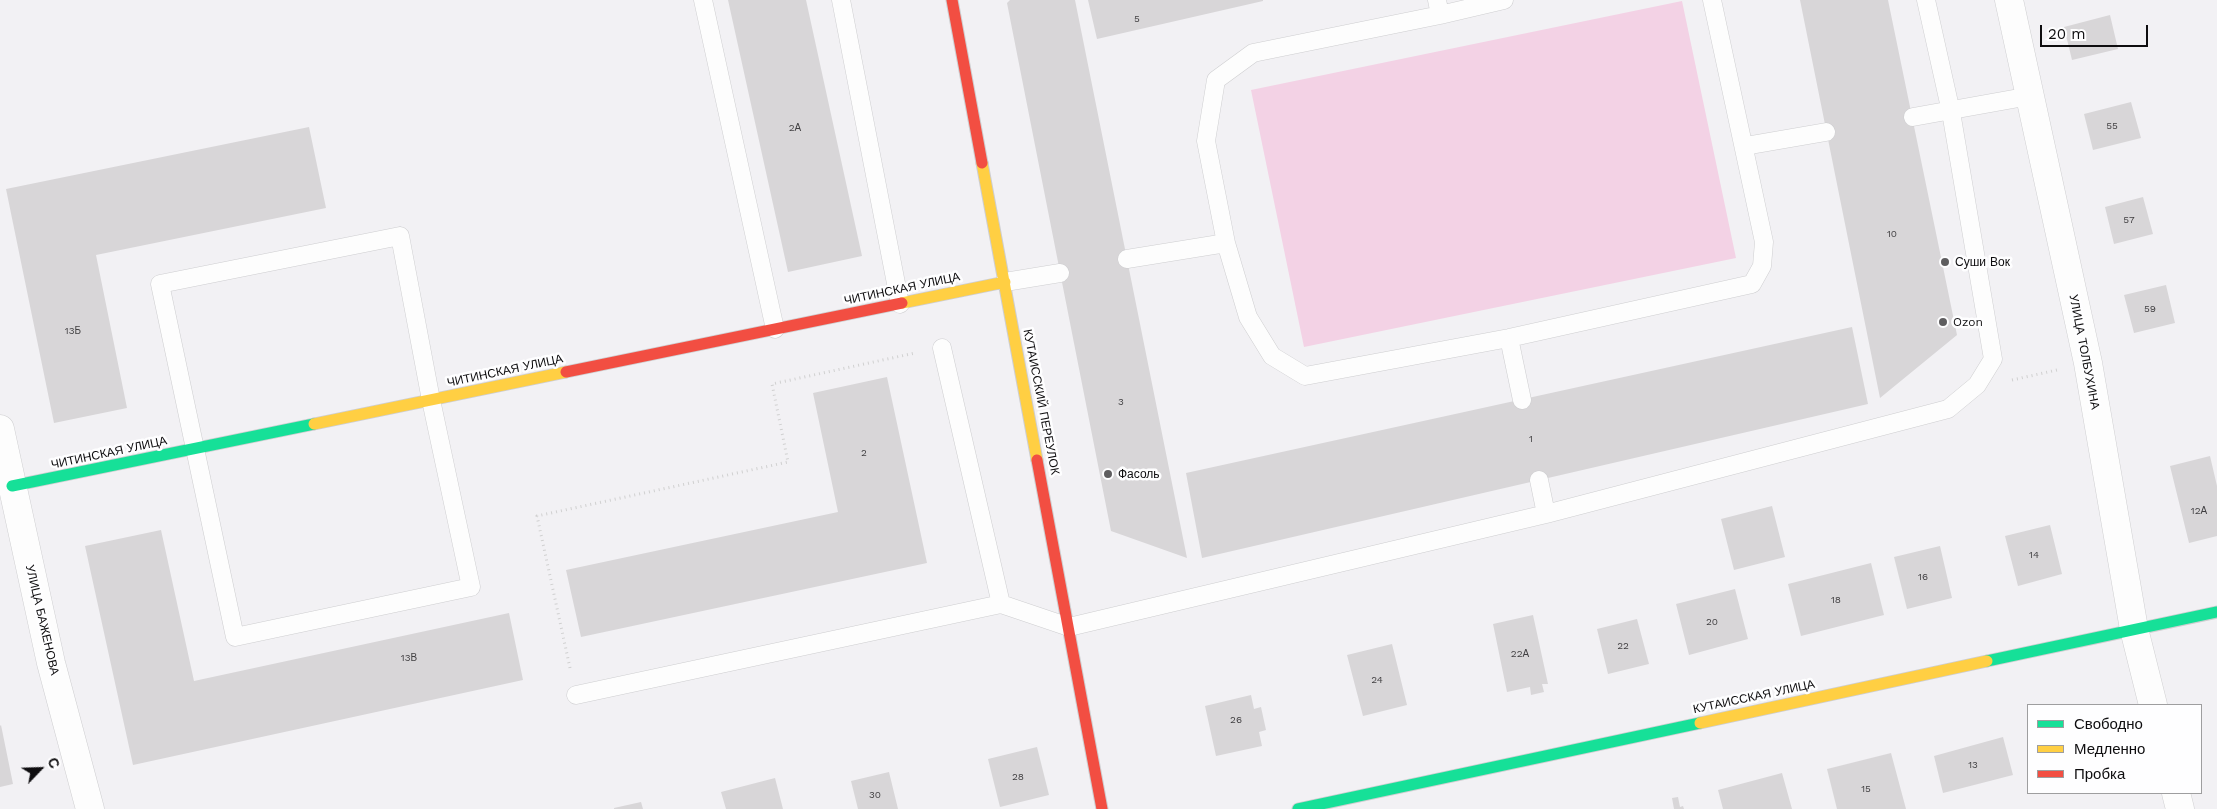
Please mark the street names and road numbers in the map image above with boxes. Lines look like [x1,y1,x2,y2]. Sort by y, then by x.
street label: ЧИТИНСКАЯ УЛИЦА [843,270,961,308]
street label: УЛИЦА ТОЛБУХИНА [2066,293,2102,411]
street label: КУТАИССКИЙ ПЕРЕУЛОК [1020,328,1062,476]
street label: ЧИТИНСКАЯ УЛИЦА [446,352,564,390]
street label: ЧИТИНСКАЯ УЛИЦА [50,434,168,472]
street label: УЛИЦА БАЖЕНОВА [22,563,62,677]
street label: КУТАИССКАЯ УЛИЦА [1692,677,1816,717]

